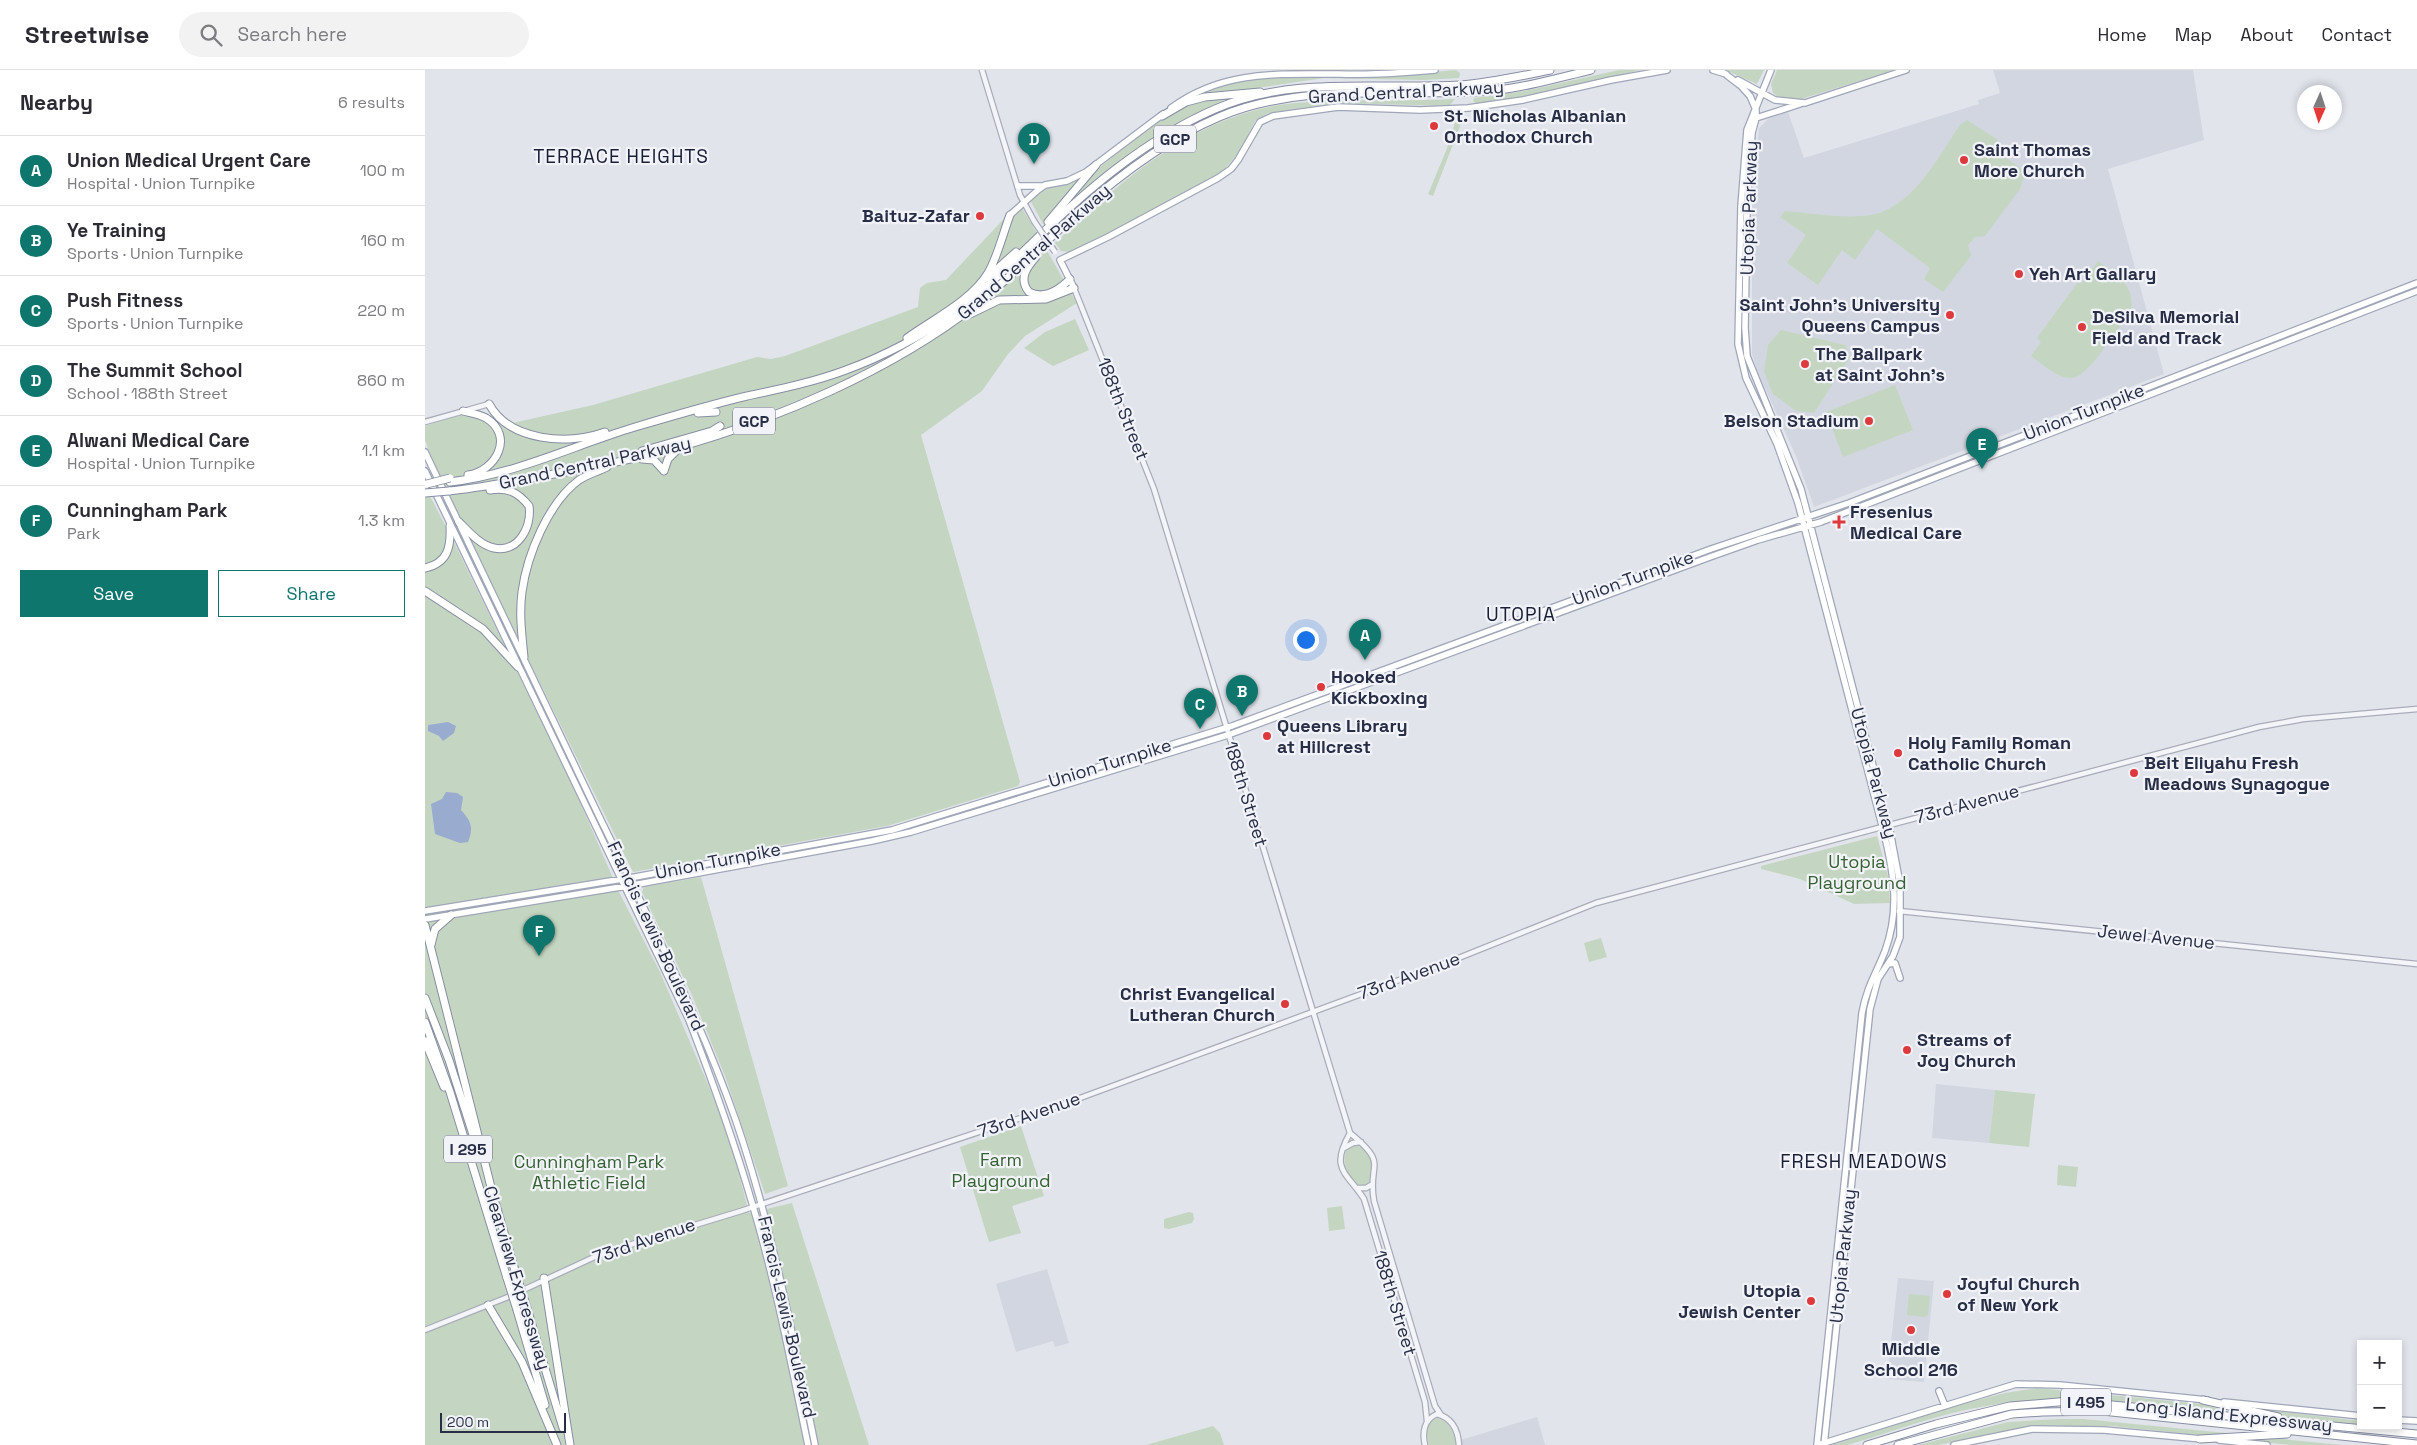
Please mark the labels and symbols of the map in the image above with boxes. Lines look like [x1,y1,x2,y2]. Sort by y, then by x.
street label: Grand Central Parkway [1308,75,1504,108]
north arrow [2297,85,2342,130]
place label: St. Nicholas Albanian Orthodox Church [1444,104,1626,148]
marker: St. Nicholas Albanian Orthodox Church [1428,120,1440,132]
pin: D [1018,123,1050,164]
road number: GCP [1154,126,1196,152]
place label: Saint Thomas More Church [1974,138,2091,182]
street label: Utopia Parkway [1735,140,1762,276]
district label: TERRACE HEIGHTS [533,144,709,169]
marker: Saint Thomas More Church [1958,154,1970,166]
street label: Grand Central Parkway [952,179,1115,325]
place label: Baituz-Zafar [862,204,970,227]
marker: Baituz-Zafar [974,210,986,222]
place label: Yeh Art Gallary [2029,262,2156,285]
marker: Yeh Art Gallary [2013,268,2025,280]
place label: Saint John's University Queens Campus [1740,293,1940,337]
place label: DeSilva Memorial Field and Track [2092,305,2239,349]
marker: Saint John's University Queens Campus [1944,309,1956,321]
marker: DeSilva Memorial Field and Track [2076,321,2088,333]
place label: The Ballpark at Saint John's [1815,342,1945,386]
street label: 188th Street [1092,354,1155,464]
marker: The Ballpark at Saint John's [1799,358,1811,370]
street label: Union Turnpike [2020,378,2148,445]
road number: GCP [733,408,775,434]
place label: Belson Stadium [1724,409,1859,432]
marker: Belson Stadium [1863,415,1875,427]
pin: E [1966,428,1998,469]
street label: Grand Central Parkway [497,431,693,494]
place label: Fresenius Medical Care [1850,500,1962,544]
marker: Fresenius Medical Care [1832,515,1846,529]
street label: Union Turnpike [1569,545,1697,610]
district label: UTOPIA [1486,602,1556,627]
pin: A [1349,619,1381,660]
your location [1293,627,1319,653]
place label: Hooked Kickboxing [1331,665,1428,709]
pin: B [1226,675,1258,716]
marker: Hooked Kickboxing [1315,681,1327,693]
pin: C [1184,688,1216,729]
street label: Utopia Parkway [1846,705,1903,841]
place label: Queens Library at Hillcrest [1277,714,1408,758]
marker: Queens Library at Hillcrest [1261,730,1273,742]
place label: Holy Family Roman Catholic Church [1908,731,2071,775]
street label: Union Turnpike [1045,733,1174,792]
street label: 188th Street [1220,738,1273,849]
marker: Holy Family Roman Catholic Church [1892,747,1904,759]
place label: Beit Eliyahu Fresh Meadows Synagogue [2144,751,2330,795]
marker: Beit Eliyahu Fresh Meadows Synagogue [2128,767,2140,779]
street label: 73rd Avenue [1912,779,2022,828]
street label: Francis Lewis Boulevard [602,837,711,1034]
street label: Union Turnpike [653,837,783,884]
park label: Utopia Playground [1807,850,1907,894]
pin: F [523,915,555,956]
street label: Jewel Avenue [2096,919,2216,954]
street label: 73rd Avenue [1355,946,1463,1005]
place label: Christ Evangelical Lutheran Church [1120,982,1275,1026]
marker: Christ Evangelical Lutheran Church [1279,998,1291,1010]
place label: Streams of Joy Church [1917,1028,2016,1072]
marker: Streams of Joy Church [1901,1044,1913,1056]
street label: 73rd Avenue [974,1086,1083,1143]
road number: I 295 [444,1136,492,1162]
park label: Farm Playground [951,1148,1051,1192]
district label: FRESH MEADOWS [1780,1149,1948,1174]
park label: Cunningham Park Athletic Field [514,1150,665,1194]
street label: Clearview Expressway [479,1183,556,1373]
street label: Utopia Parkway [1824,1188,1861,1324]
street label: 73rd Avenue [589,1212,698,1269]
street label: Francis Lewis Boulevard [753,1214,822,1420]
street label: 188th Street [1369,1247,1422,1358]
place label: Joyful Church of New York [1957,1272,2080,1316]
place label: Utopia Jewish Center [1678,1279,1802,1323]
marker: Joyful Church of New York [1941,1288,1953,1300]
marker: Utopia Jewish Center [1805,1295,1817,1307]
marker: Middle School 216 [1905,1324,1917,1336]
place label: Middle School 216 [1864,1337,1958,1381]
road number: I 495 [2061,1388,2111,1415]
street label: Long Island Expressway [2125,1392,2334,1437]
scale bar [440,1410,566,1433]

